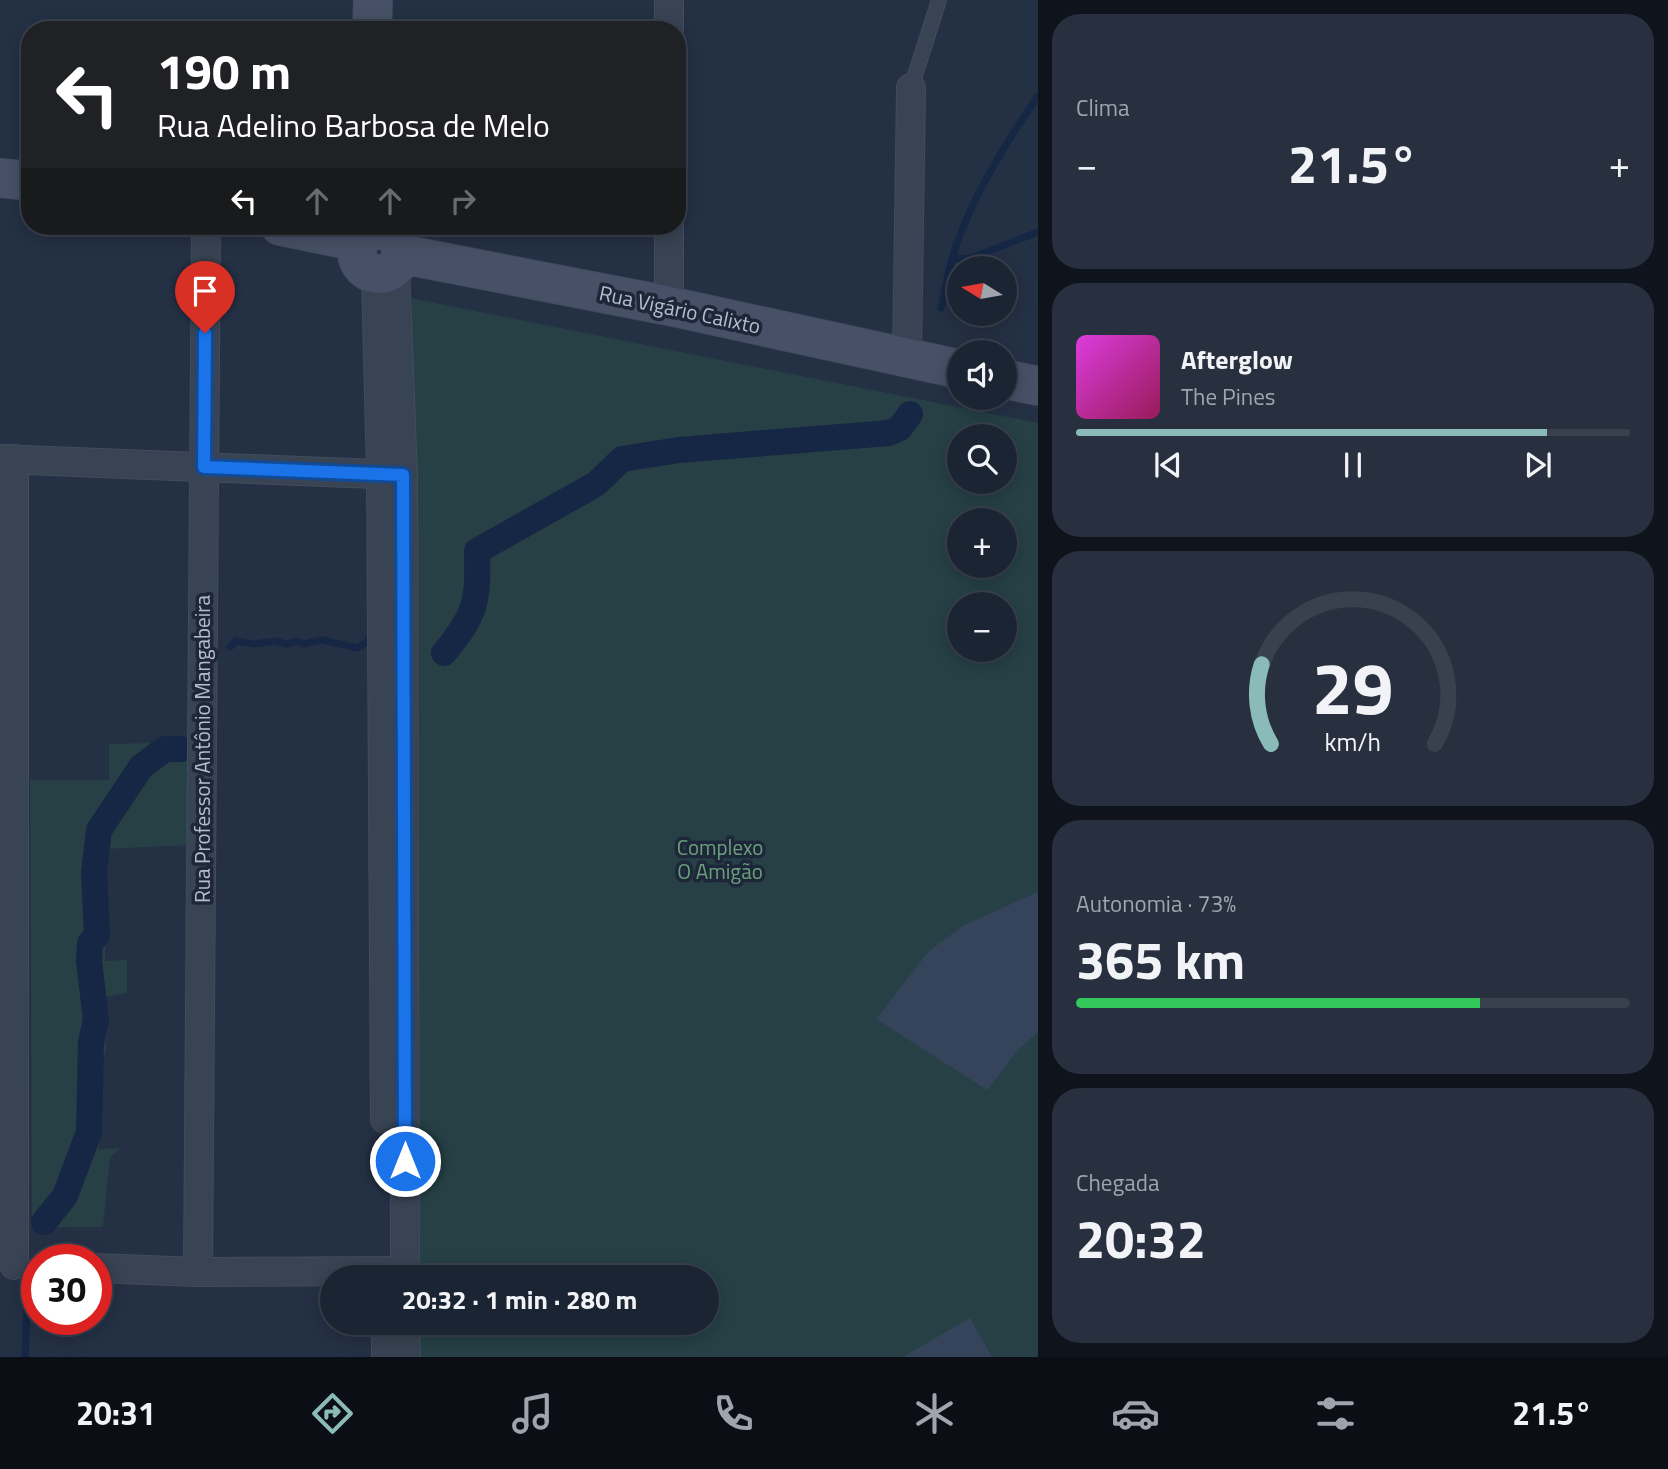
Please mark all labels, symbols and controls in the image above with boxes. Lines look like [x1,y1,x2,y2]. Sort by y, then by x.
text: 190 m [157,33,291,108]
icon: left [42,49,133,140]
text: Clima [1076,90,1130,125]
text: Rua Adelino Barbosa de Melo [157,101,550,149]
text: 21.5° [1288,124,1418,203]
text: − [1076,135,1097,193]
text: + [1609,135,1630,193]
icon: left [225,182,263,220]
icon: ahead [298,182,336,220]
icon: ahead [371,182,409,220]
icon: right [444,182,482,220]
north arrow [947,256,1017,326]
map controls [947,256,1017,662]
pin [175,261,235,333]
icon: arrive [186,272,224,310]
street label: Rua Vigário Calixto [596,276,764,342]
button: sound [947,340,1017,410]
text: Afterglow [1181,340,1293,379]
text: The Pines [1181,379,1275,414]
button: search [947,424,1017,494]
icon: previous [1149,446,1187,484]
icon: pause [1334,446,1372,484]
icon: next [1519,446,1557,484]
button: + [947,508,1017,578]
button: − [947,592,1017,662]
street label: Rua Professor Antônio Mangabeira [186,594,218,903]
text: 29 [1312,633,1394,743]
text: km/h [1325,723,1381,761]
park label: Complexo O Amigão [677,831,763,887]
text: Autonomia · 73% [1076,886,1236,921]
text: 365 km [1076,920,1245,999]
position arrow [368,1124,442,1198]
text: Chegada [1076,1165,1160,1200]
text: 20:32 [1076,1199,1206,1278]
speed limit sign: 30 [21,1244,112,1335]
text: 20:32 · 1 min · 280 m [402,1280,637,1319]
text: 20:31 [76,1389,156,1437]
icon: directions [308,1389,357,1438]
icon: music [508,1389,557,1438]
icon: phone [709,1389,758,1438]
icon: climate [910,1389,959,1438]
icon: car [1111,1389,1160,1438]
icon: filters [1311,1389,1360,1438]
text: 21.5° [1512,1389,1592,1437]

